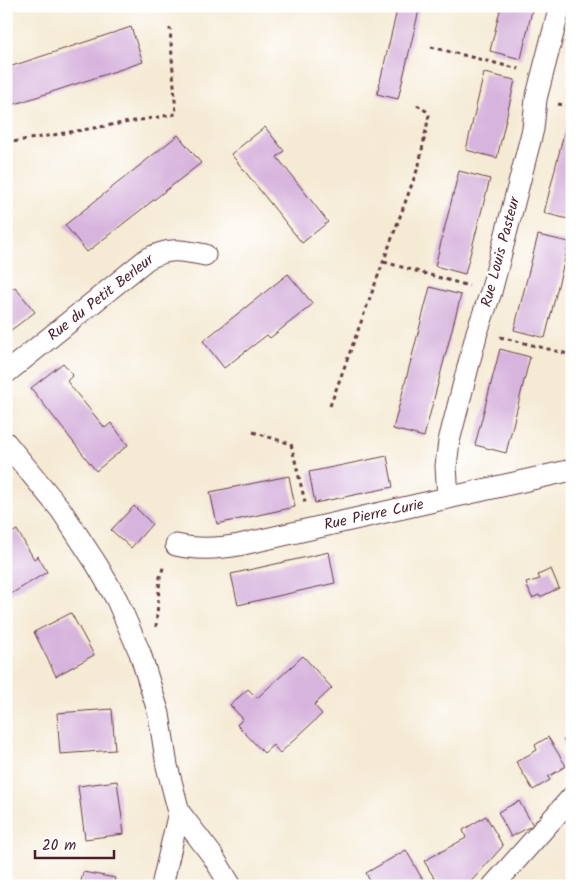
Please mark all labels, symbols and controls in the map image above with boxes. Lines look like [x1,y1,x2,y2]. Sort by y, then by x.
street label: Rue Louis Pasteur [475,193,528,310]
street label: Rue du Petit Berleur [43,248,160,347]
street label: Rue Pierre Curie [322,493,426,537]
scale bar [35,827,114,859]
text: 20 m [42,834,76,858]

